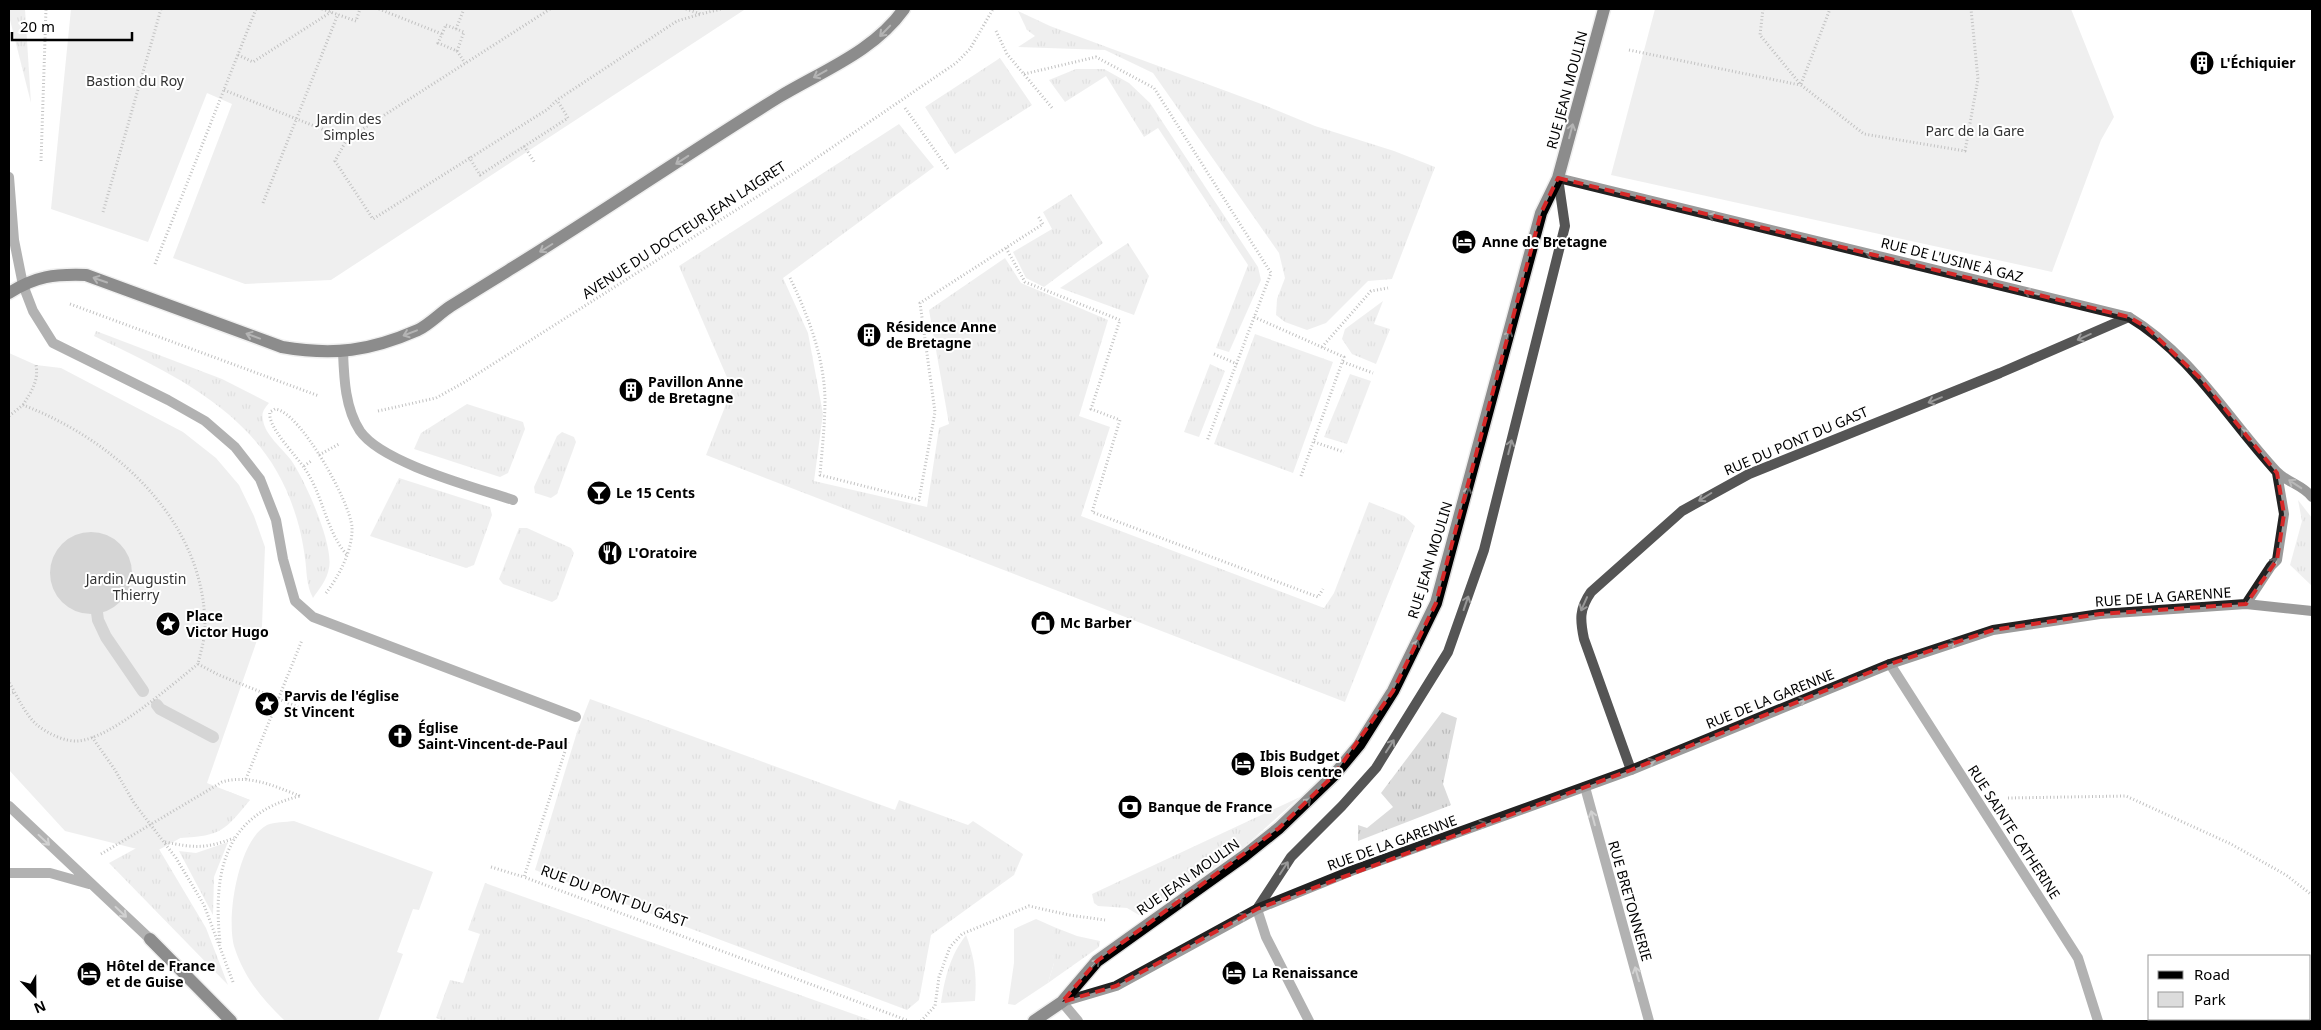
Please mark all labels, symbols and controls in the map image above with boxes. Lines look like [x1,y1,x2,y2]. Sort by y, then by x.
scale bar [12,10,132,42]
text: 20 m [20,16,55,36]
one-way arrow [880,25,892,37]
street label: RUE JEAN MOULIN [1542,29,1591,151]
building icon: L'Échiquier [2189,50,2215,76]
place label: L'Échiquier [2220,53,2296,72]
one-way arrow [813,69,828,79]
park label: Bastion du Roy [86,71,185,90]
park label: Jardin des Simples [315,109,382,144]
park label: Parc de la Gare [1926,121,2025,140]
one-way arrow [1567,124,1576,140]
one-way arrow [676,155,690,165]
street label: AVENUE DU DOCTEUR JEAN LAIGRET [578,156,789,303]
one-way arrow [1707,212,1723,221]
hotel icon: Anne de Bretagne [1451,229,1477,255]
place label: Anne de Bretagne [1482,232,1607,251]
street label: RUE DE L'USINE À GAZ [1879,233,2025,286]
one-way arrow [539,243,553,253]
one-way arrow [1865,250,1881,259]
one-way arrow [93,275,108,284]
one-way arrow [2023,288,2039,297]
place label: Résidence Anne de Bretagne [886,317,997,352]
building icon: Résidence Anne de Bretagne [856,322,882,348]
one-way arrow [403,329,418,338]
one-way arrow [1504,329,1514,345]
one-way arrow [246,331,261,340]
one-way arrow [2077,332,2092,342]
place label: Pavillon Anne de Bretagne [648,372,743,407]
building icon: Pavillon Anne de Bretagne [618,377,644,403]
one-way arrow [1927,396,1942,405]
street label: RUE DU PONT DU GAST [1721,402,1871,479]
one-way arrow [2241,429,2252,442]
one-way arrow [1506,439,1515,455]
one-way arrow [2289,479,2303,489]
bar icon: Le 15 Cents [586,480,612,506]
place label: Le 15 Cents [616,483,695,502]
one-way arrow [1462,486,1472,502]
one-way arrow [1698,493,1712,503]
street label: RUE JEAN MOULIN [1403,499,1456,621]
restaurant icon: L'Oratoire [597,540,623,566]
place label: L'Oratoire [628,543,697,562]
one-way arrow [2267,557,2278,571]
park label: Jardin Augustin Thierry [84,569,186,604]
street label: RUE DE LA GARENNE [2094,582,2232,611]
one-way arrow [1462,596,1471,611]
one-way arrow [1579,596,1589,611]
place label: Place Victor Hugo [186,606,269,641]
shop icon: Mc Barber [1030,610,1056,636]
place icon: Place Victor Hugo [155,611,181,637]
place label: Mc Barber [1060,613,1132,632]
one-way arrow [1942,639,1958,648]
one-way arrow [1410,640,1420,655]
street label: RUE DE LA GARENNE [1703,664,1837,733]
place label: Parvis de l'église St Vincent [284,686,399,721]
place icon: Parvis de l'église St Vincent [254,691,280,717]
one-way arrow [1791,696,1806,706]
place label: Église Saint-Vincent-de-Paul [418,718,568,753]
church icon: Église Saint-Vincent-de-Paul [387,723,413,749]
one-way arrow [1385,739,1395,753]
place label: Ibis Budget Blois centre [1260,746,1342,781]
hotel icon: Ibis Budget Blois centre [1230,751,1256,777]
one-way arrow [1640,758,1655,768]
street label: RUE SAINTE CATHERINE [1964,761,2065,902]
bank icon: Banque de France [1117,794,1143,820]
place label: Banque de France [1148,797,1272,816]
one-way arrow [1298,798,1311,810]
street label: RUE DE LA GARENNE [1324,810,1459,875]
one-way arrow [1588,810,1597,826]
one-way arrow [1471,820,1487,829]
one-way arrow [37,834,50,846]
street label: RUE JEAN MOULIN [1132,834,1243,919]
street label: RUE BRETONNERIE [1604,838,1657,963]
street label: RUE DU PONT DU GAST [538,860,690,931]
one-way arrow [1279,862,1289,876]
one-way arrow [1170,899,1184,909]
one-way arrow [115,906,128,918]
one-way arrow [1232,913,1246,923]
legend [2148,955,2311,1020]
place label: Hôtel de France et de Guise [106,956,215,991]
one-way arrow [1088,959,1100,972]
hotel icon: La Renaissance [1221,960,1247,986]
hotel icon: Hôtel de France et de Guise [76,961,102,987]
place label: La Renaissance [1252,963,1358,982]
text: Road [2194,964,2230,984]
one-way arrow [1631,967,1641,983]
north arrow [10,970,60,1020]
text: Park [2194,989,2226,1009]
text: N [31,997,49,1018]

